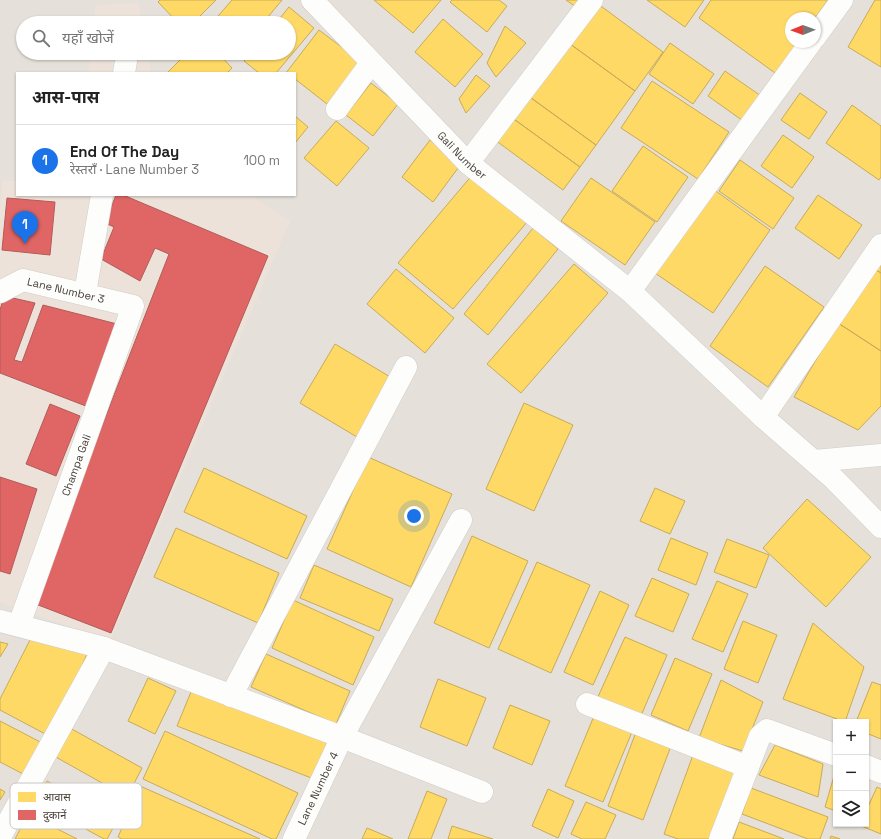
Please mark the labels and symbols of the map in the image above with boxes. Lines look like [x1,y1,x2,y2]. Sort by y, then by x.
north arrow [785,12,821,48]
street label: Gali Number [434,128,490,182]
pin: 1 [12,211,38,244]
street label: Lane Number 3 [26,274,106,306]
street label: Champa Gali [58,432,94,498]
your location [404,506,424,526]
street label: Lane Number 4 [295,749,341,827]
legend [10,783,142,829]
text: आवास [43,790,71,804]
text: दुकानें [43,808,67,823]

